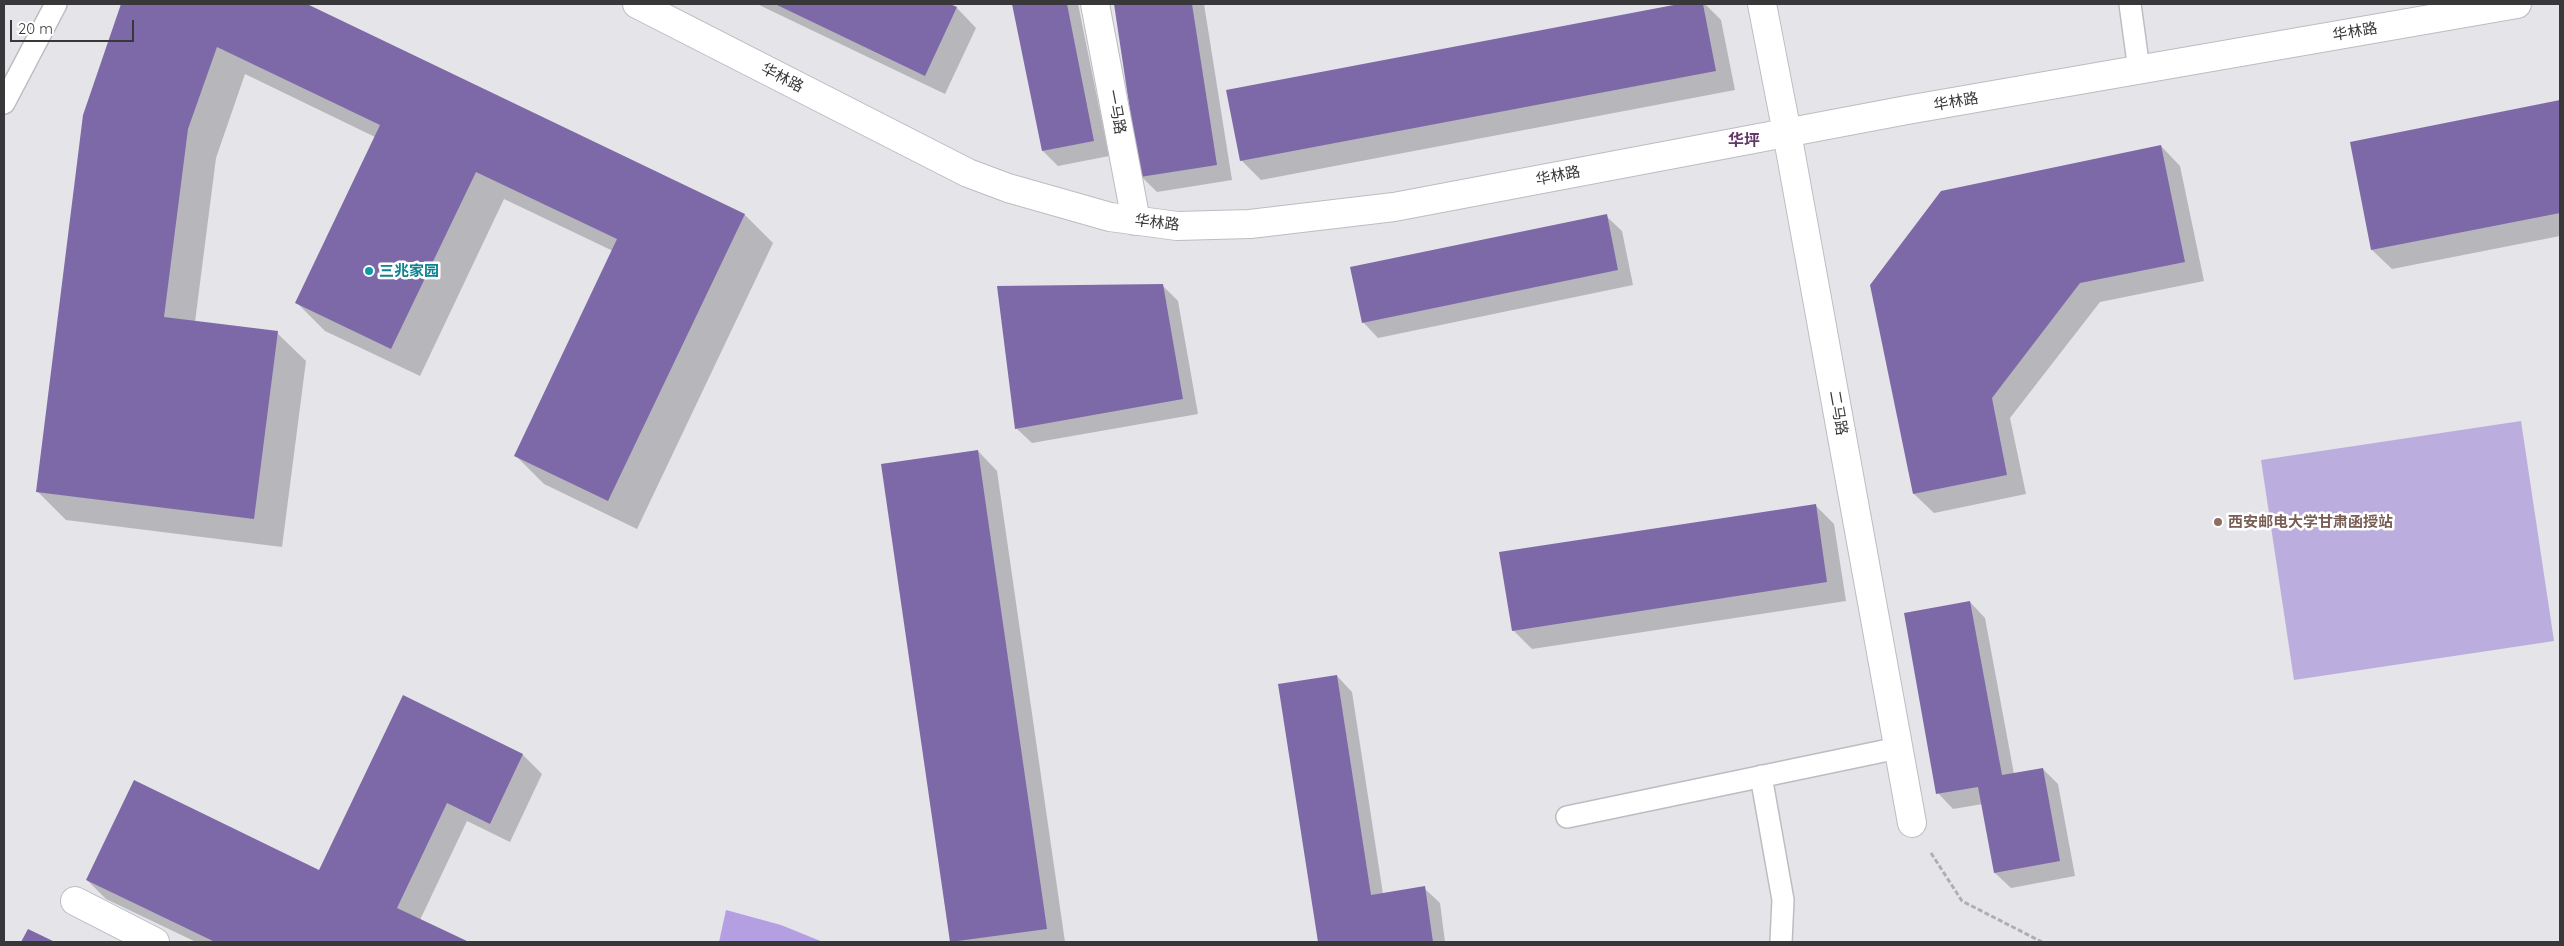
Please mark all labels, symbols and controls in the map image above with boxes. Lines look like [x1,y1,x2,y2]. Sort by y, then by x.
scale bar [12,10,136,42]
text: 20 m [18,19,53,38]
street label: 华林路 [2331,19,2379,45]
street label: 华林路 [758,60,806,96]
street label: 一马路 [1103,88,1129,136]
street label: 华林路 [1932,89,1980,115]
district label: 华坪 [1728,131,1760,151]
street label: 华林路 [1534,163,1582,189]
street label: 华林路 [1134,212,1180,234]
place label: 三兆家园 [379,262,439,280]
marker: 三兆家园 [363,265,375,277]
street label: 二马路 [1825,389,1851,437]
place label: 西安邮电大学甘肃函授站 [2228,513,2393,531]
marker: 西安邮电大学甘肃函授站 [2212,516,2224,528]

